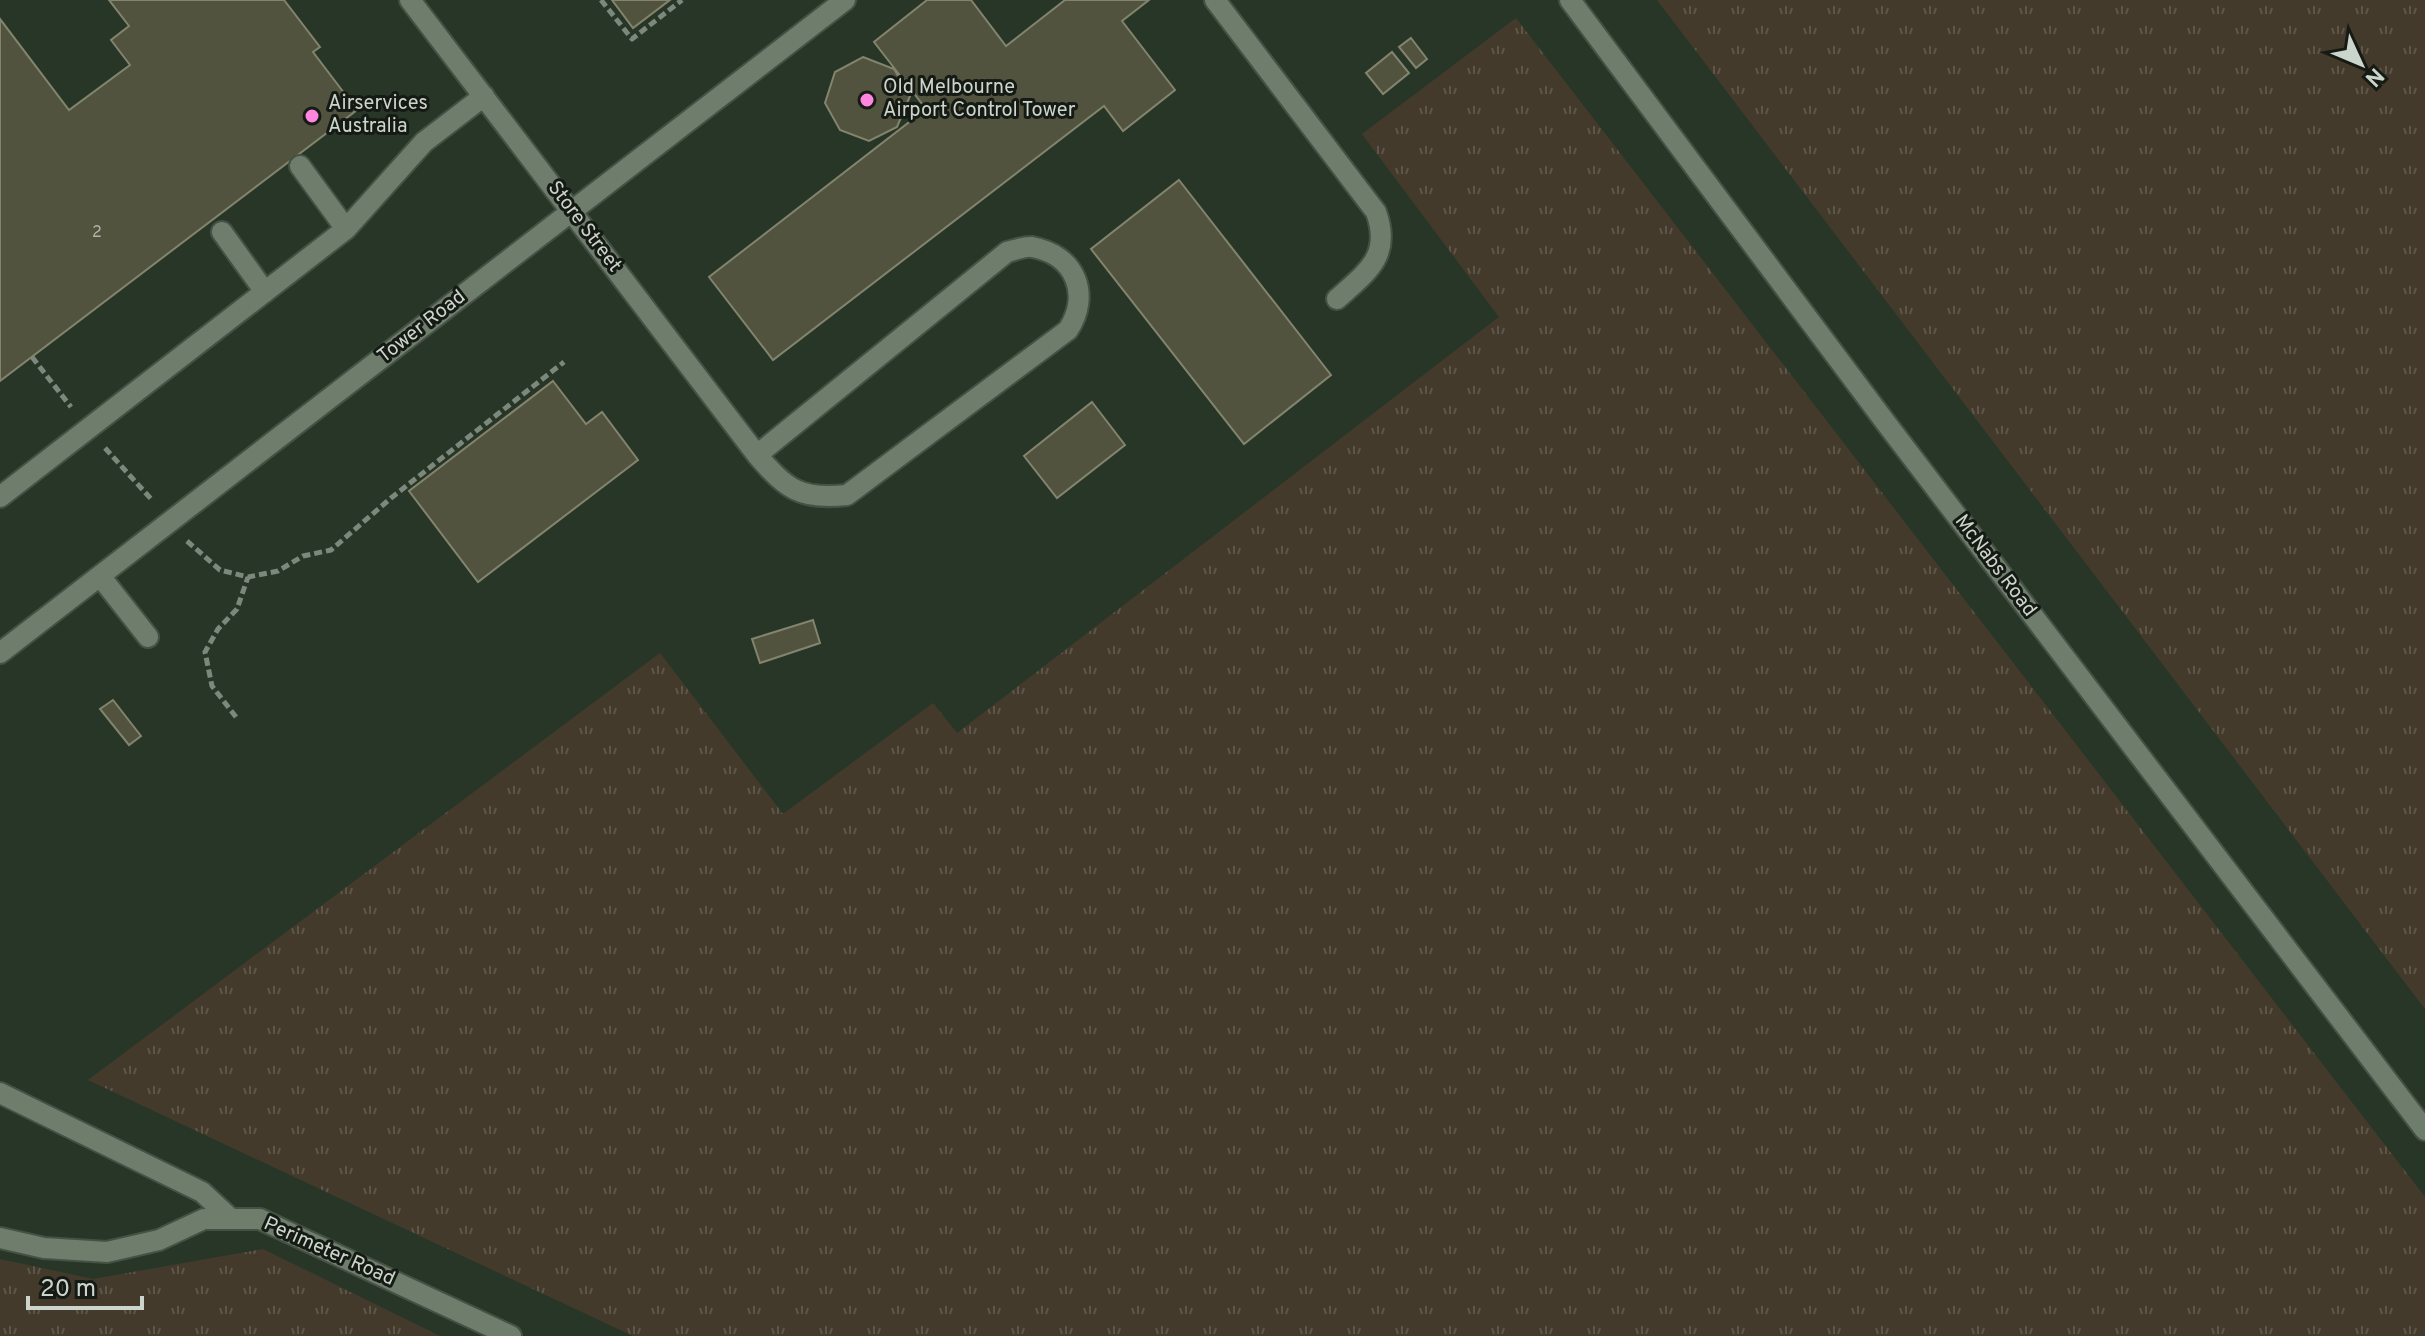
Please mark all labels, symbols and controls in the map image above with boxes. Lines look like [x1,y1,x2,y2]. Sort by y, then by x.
north arrow [2321,24,2401,104]
text: N [2358,61,2389,91]
place label: Old Melbourne Airport Control Tower [883,75,1076,124]
place label: Airservices Australia [328,91,428,140]
marker: Old Melbourne Airport Control Tower [858,91,876,109]
marker: Airservices Australia [303,107,321,125]
street label: Store Street [541,176,627,278]
house number: 2 [92,223,102,243]
street label: Tower Road [373,285,471,369]
street label: McNabs Road [1948,510,2042,622]
street label: Perimeter Road [259,1211,399,1293]
scale bar [28,1260,142,1310]
text: 20 m [40,1275,96,1305]

